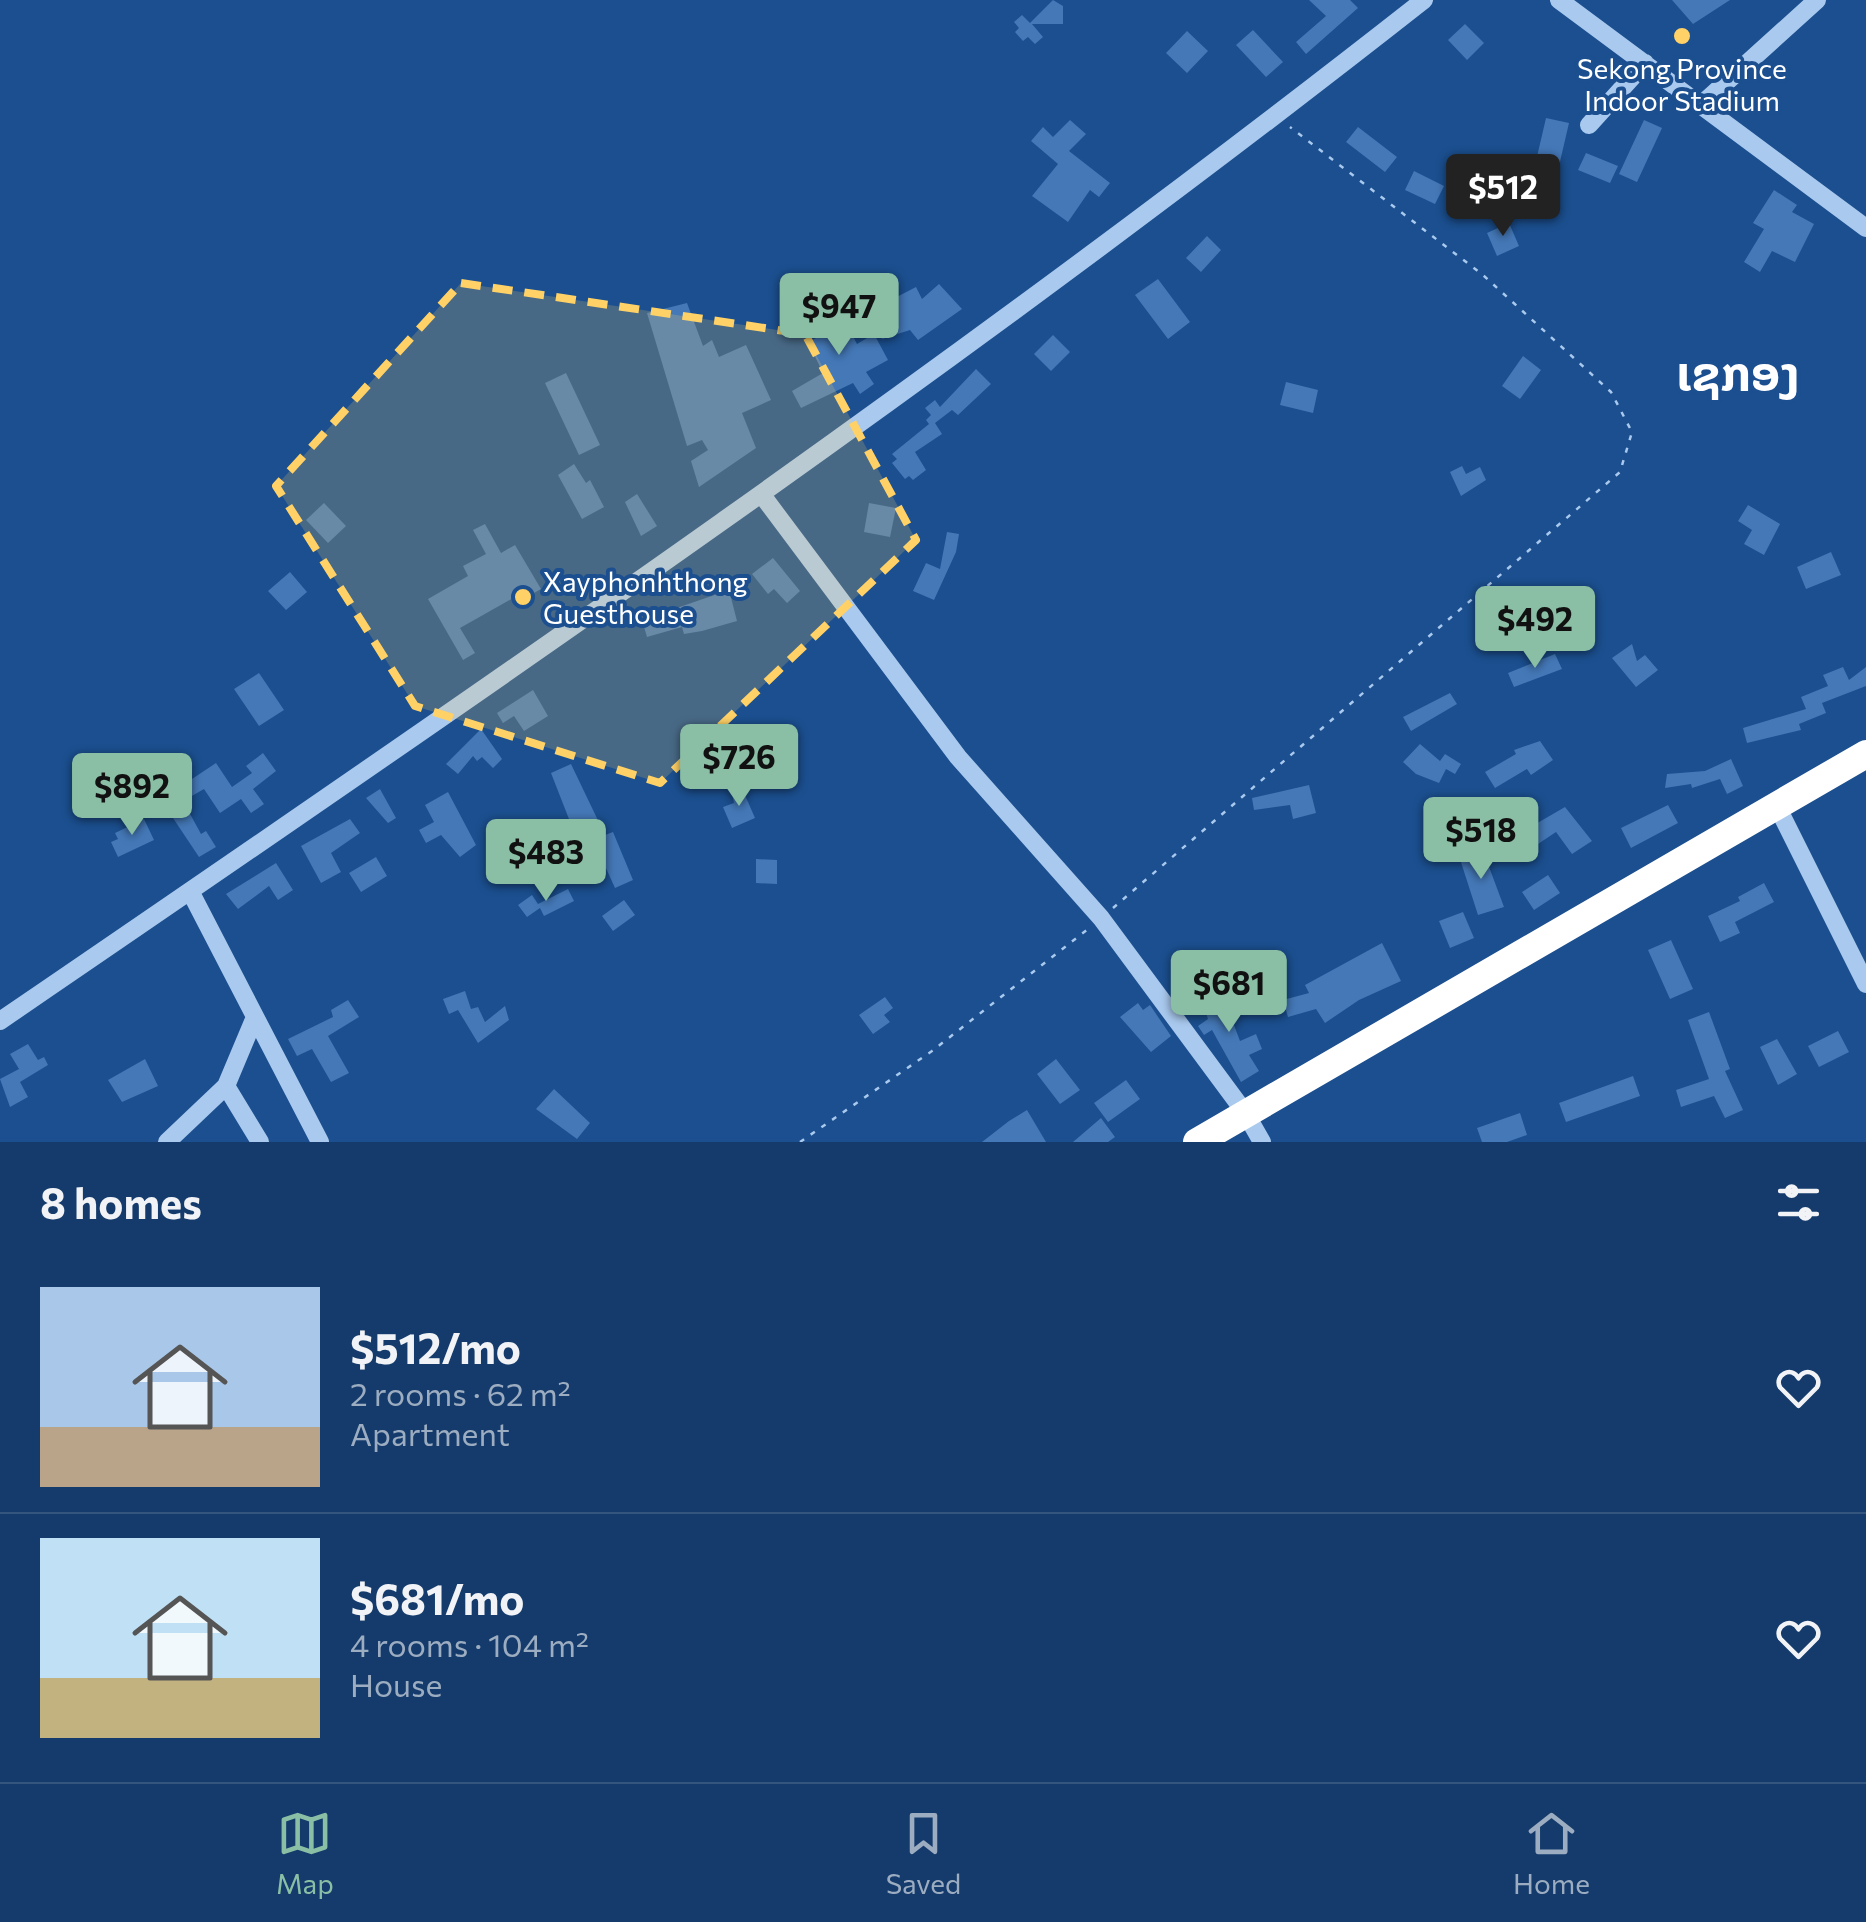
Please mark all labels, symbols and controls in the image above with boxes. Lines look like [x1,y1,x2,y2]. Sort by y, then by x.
marker: Sekong Province Indoor Stadium [1671,25,1693,47]
place label: Sekong Province Indoor Stadium [1577,51,1787,117]
pin: $512 [1444,154,1562,239]
text: $512 [1468,166,1538,206]
pin: $947 [780,273,898,358]
text: $947 [802,285,876,325]
district label: ເຊກອງ [1677,342,1799,401]
place label: Xayphonhthong Guesthouse [543,564,748,630]
marker: Xayphonhthong Guesthouse [512,586,534,608]
pin: $492 [1476,586,1594,671]
text: $492 [1497,598,1573,638]
pin: $726 [680,724,798,809]
text: $726 [702,736,776,776]
pin: $892 [73,753,191,838]
text: $892 [94,765,170,805]
pin: $518 [1422,797,1540,882]
text: $518 [1445,809,1517,849]
pin: $483 [487,819,605,904]
text: $483 [508,831,584,871]
pin: $681 [1170,950,1288,1035]
text: $681 [1193,962,1265,1002]
icon: filters [1771,1175,1826,1230]
text: 8 homes [40,1176,202,1228]
text: $512/mo [350,1321,521,1373]
icon: home [120,1327,240,1447]
icon: heart [1771,1360,1826,1415]
text: 2 rooms · 62 m² [350,1373,571,1413]
text: Apartment [350,1413,510,1453]
text: $681/mo [350,1572,524,1624]
icon: home [120,1578,240,1698]
icon: heart [1771,1611,1826,1666]
text: 4 rooms · 104 m² [350,1624,589,1664]
text: House [350,1664,442,1704]
tab: Map [276,1806,334,1900]
tab: Saved [886,1806,961,1900]
tab: Home [1513,1806,1590,1900]

